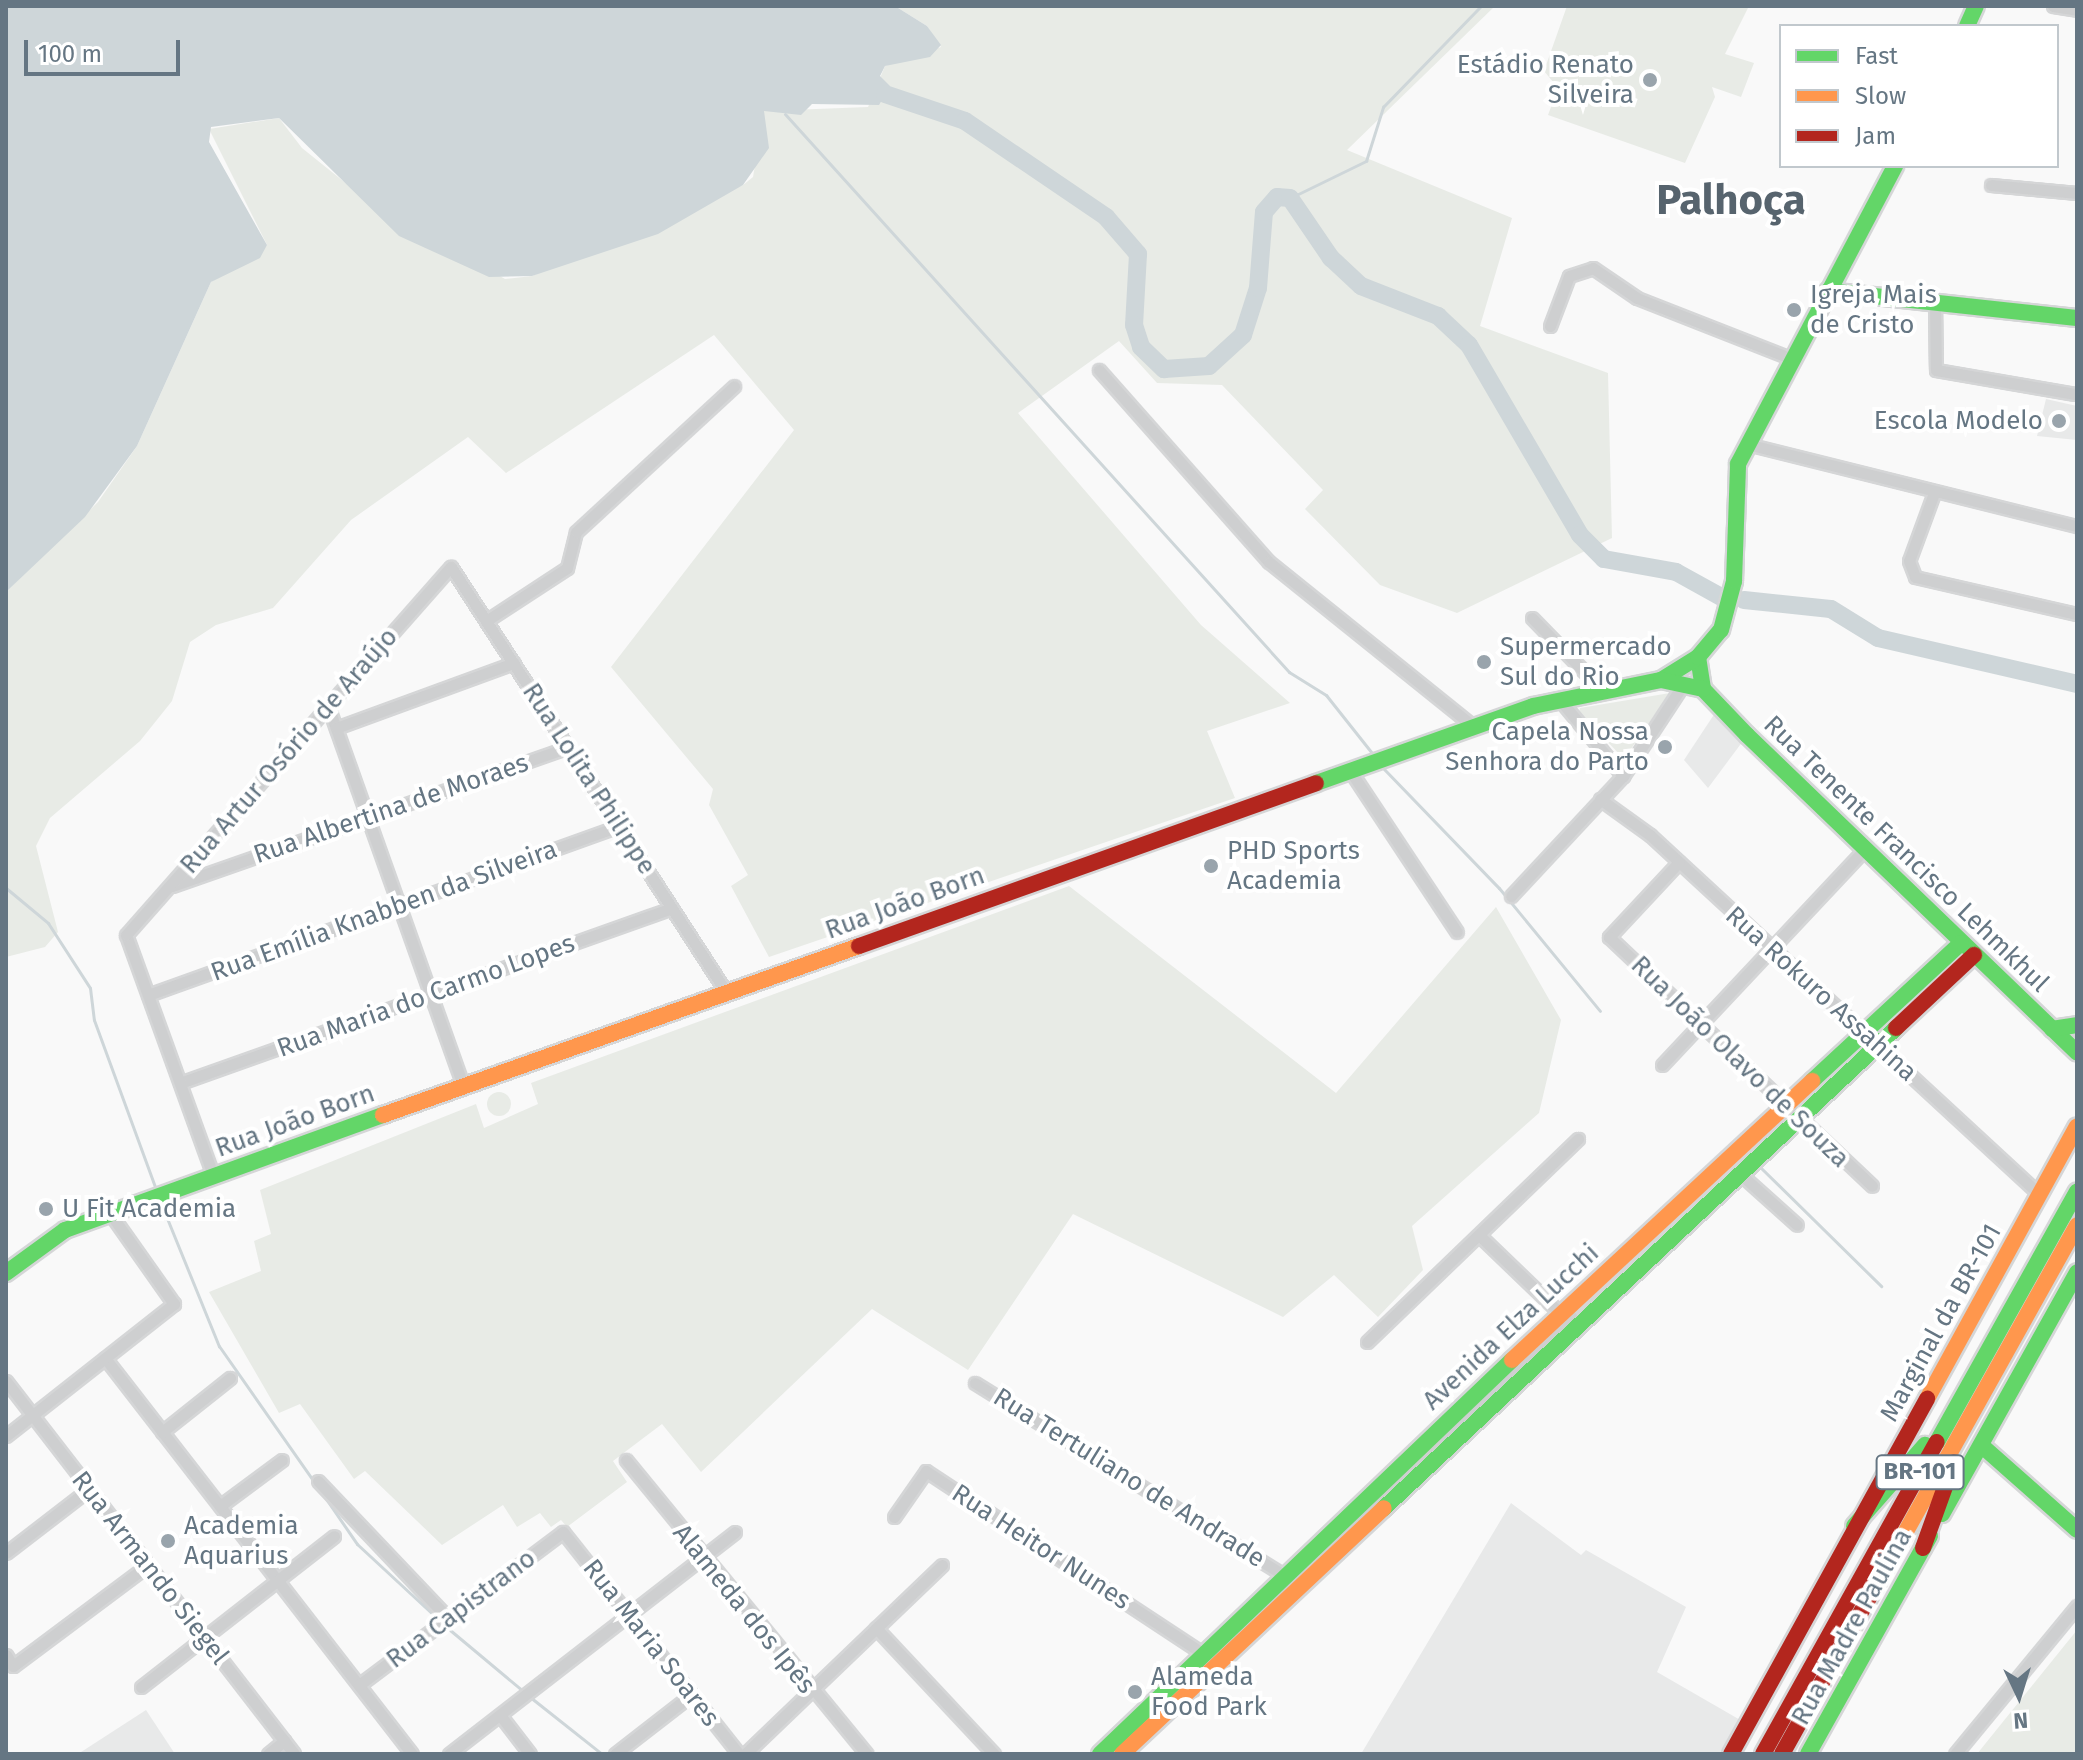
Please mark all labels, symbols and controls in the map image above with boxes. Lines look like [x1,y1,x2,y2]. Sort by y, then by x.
scale bar [28,24,184,74]
legend [1779,24,2059,168]
text: 100 m [38,40,102,68]
text: Fast [1855,42,1898,70]
place label: Estádio Renato Silveira [1457,49,1634,110]
marker: Estádio Renato Silveira [1641,71,1659,89]
text: Slow [1855,82,1906,110]
text: Jam [1855,122,1896,150]
district label: Palhoça [1656,175,1806,225]
place label: Igreja Mais de Cristo [1810,279,1937,340]
marker: Igreja Mais de Cristo [1785,301,1803,319]
place label: Escola Modelo [1874,405,2043,437]
marker: Escola Modelo [2050,412,2068,430]
street label: Rua Artur Osório de Araújo [174,622,404,880]
place label: Supermercado Sul do Rio [1500,631,1672,692]
marker: Supermercado Sul do Rio [1475,653,1493,671]
street label: Rua Lolita Philippe [516,678,662,880]
street label: Rua Tenente Francisco Lehmkhul [1757,709,2055,999]
place label: Capela Nossa Senhora do Parto [1445,716,1649,778]
marker: Capela Nossa Senhora do Parto [1656,738,1674,756]
street label: Rua Albertina de Moraes [249,747,533,871]
street label: Rua Emília Knabben da Silveira [207,834,561,988]
place label: PHD Sports Academia [1227,835,1360,896]
marker: PHD Sports Academia [1202,857,1220,875]
street label: Rua João Born [821,860,989,946]
street label: Rua Rokuro Assahina [1719,900,1923,1088]
street label: Rua Maria do Carmo Lopes [273,928,579,1064]
street label: Rua João Olavo de Souza [1624,950,1856,1174]
street label: Rua João Born [211,1078,379,1164]
place label: U Fit Academia [62,1193,236,1225]
marker: U Fit Academia [37,1200,55,1218]
street label: Marginal da BR-101 [1874,1219,2008,1427]
street label: Avenida Elza Lucchi [1417,1237,1605,1417]
street label: Rua Tertuliano de Andrade [987,1381,1271,1575]
road number: BR-101 [1874,1452,1966,1492]
street label: Rua Armando Siegel [65,1465,235,1671]
street label: Rua Heitor Nunes [946,1478,1136,1616]
place label: Academia Aquarius [184,1510,299,1572]
street label: Alameda dos Ipês [666,1518,822,1700]
street label: Rua Madre Paulina [1785,1523,1919,1731]
marker: Academia Aquarius [159,1532,177,1550]
street label: Rua Capistrano [380,1543,542,1675]
street label: Rua Maria Soares [576,1553,726,1733]
north arrow [1979,1656,2059,1736]
place label: Alameda Food Park [1151,1661,1267,1722]
marker: Alameda Food Park [1126,1683,1144,1701]
text: N [2012,1706,2029,1734]

